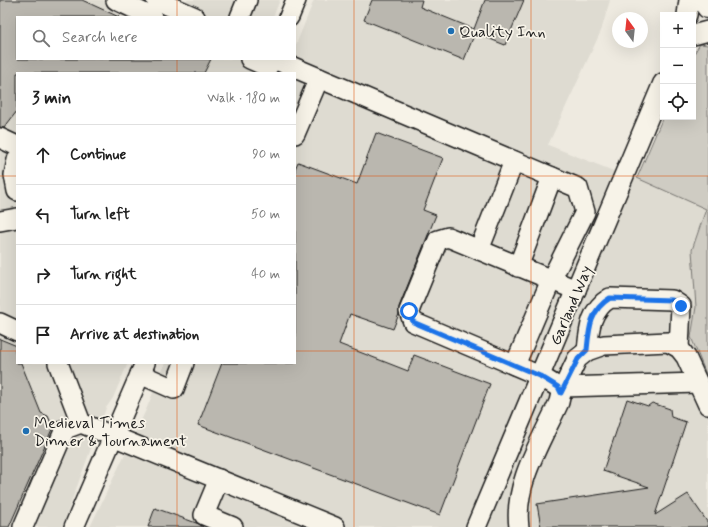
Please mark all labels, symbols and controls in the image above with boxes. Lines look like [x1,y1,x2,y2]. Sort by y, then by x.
north arrow [612,12,648,48]
map controls [660,12,696,120]
button: + [660,12,696,48]
search box [16,16,296,60]
place label: Quality Inn [459,22,546,43]
marker: Quality Inn [446,26,456,36]
icon: search [30,27,52,49]
text: Search here [62,28,138,48]
button: − [660,48,696,84]
button: locate [660,84,696,120]
text: 3 min [32,87,71,109]
text: Walk · 180 m [207,90,280,107]
icon: ahead [32,144,54,166]
text: Continue [70,145,126,165]
text: 90 m [252,146,280,163]
icon: left [32,204,54,226]
text: Turn left [70,205,130,225]
text: 50 m [251,206,280,223]
street label: Garland Way [545,263,598,349]
icon: right [32,264,54,286]
text: Turn right [70,265,137,285]
text: 40 m [251,266,280,283]
route end [672,297,690,315]
route start [400,302,418,320]
icon: arrive [32,324,54,346]
text: Arrive at destination [70,325,199,345]
place label: Medieval Times Dinner & Tournament [34,413,187,452]
marker: Medieval Times Dinner & Tournament [21,426,31,436]

